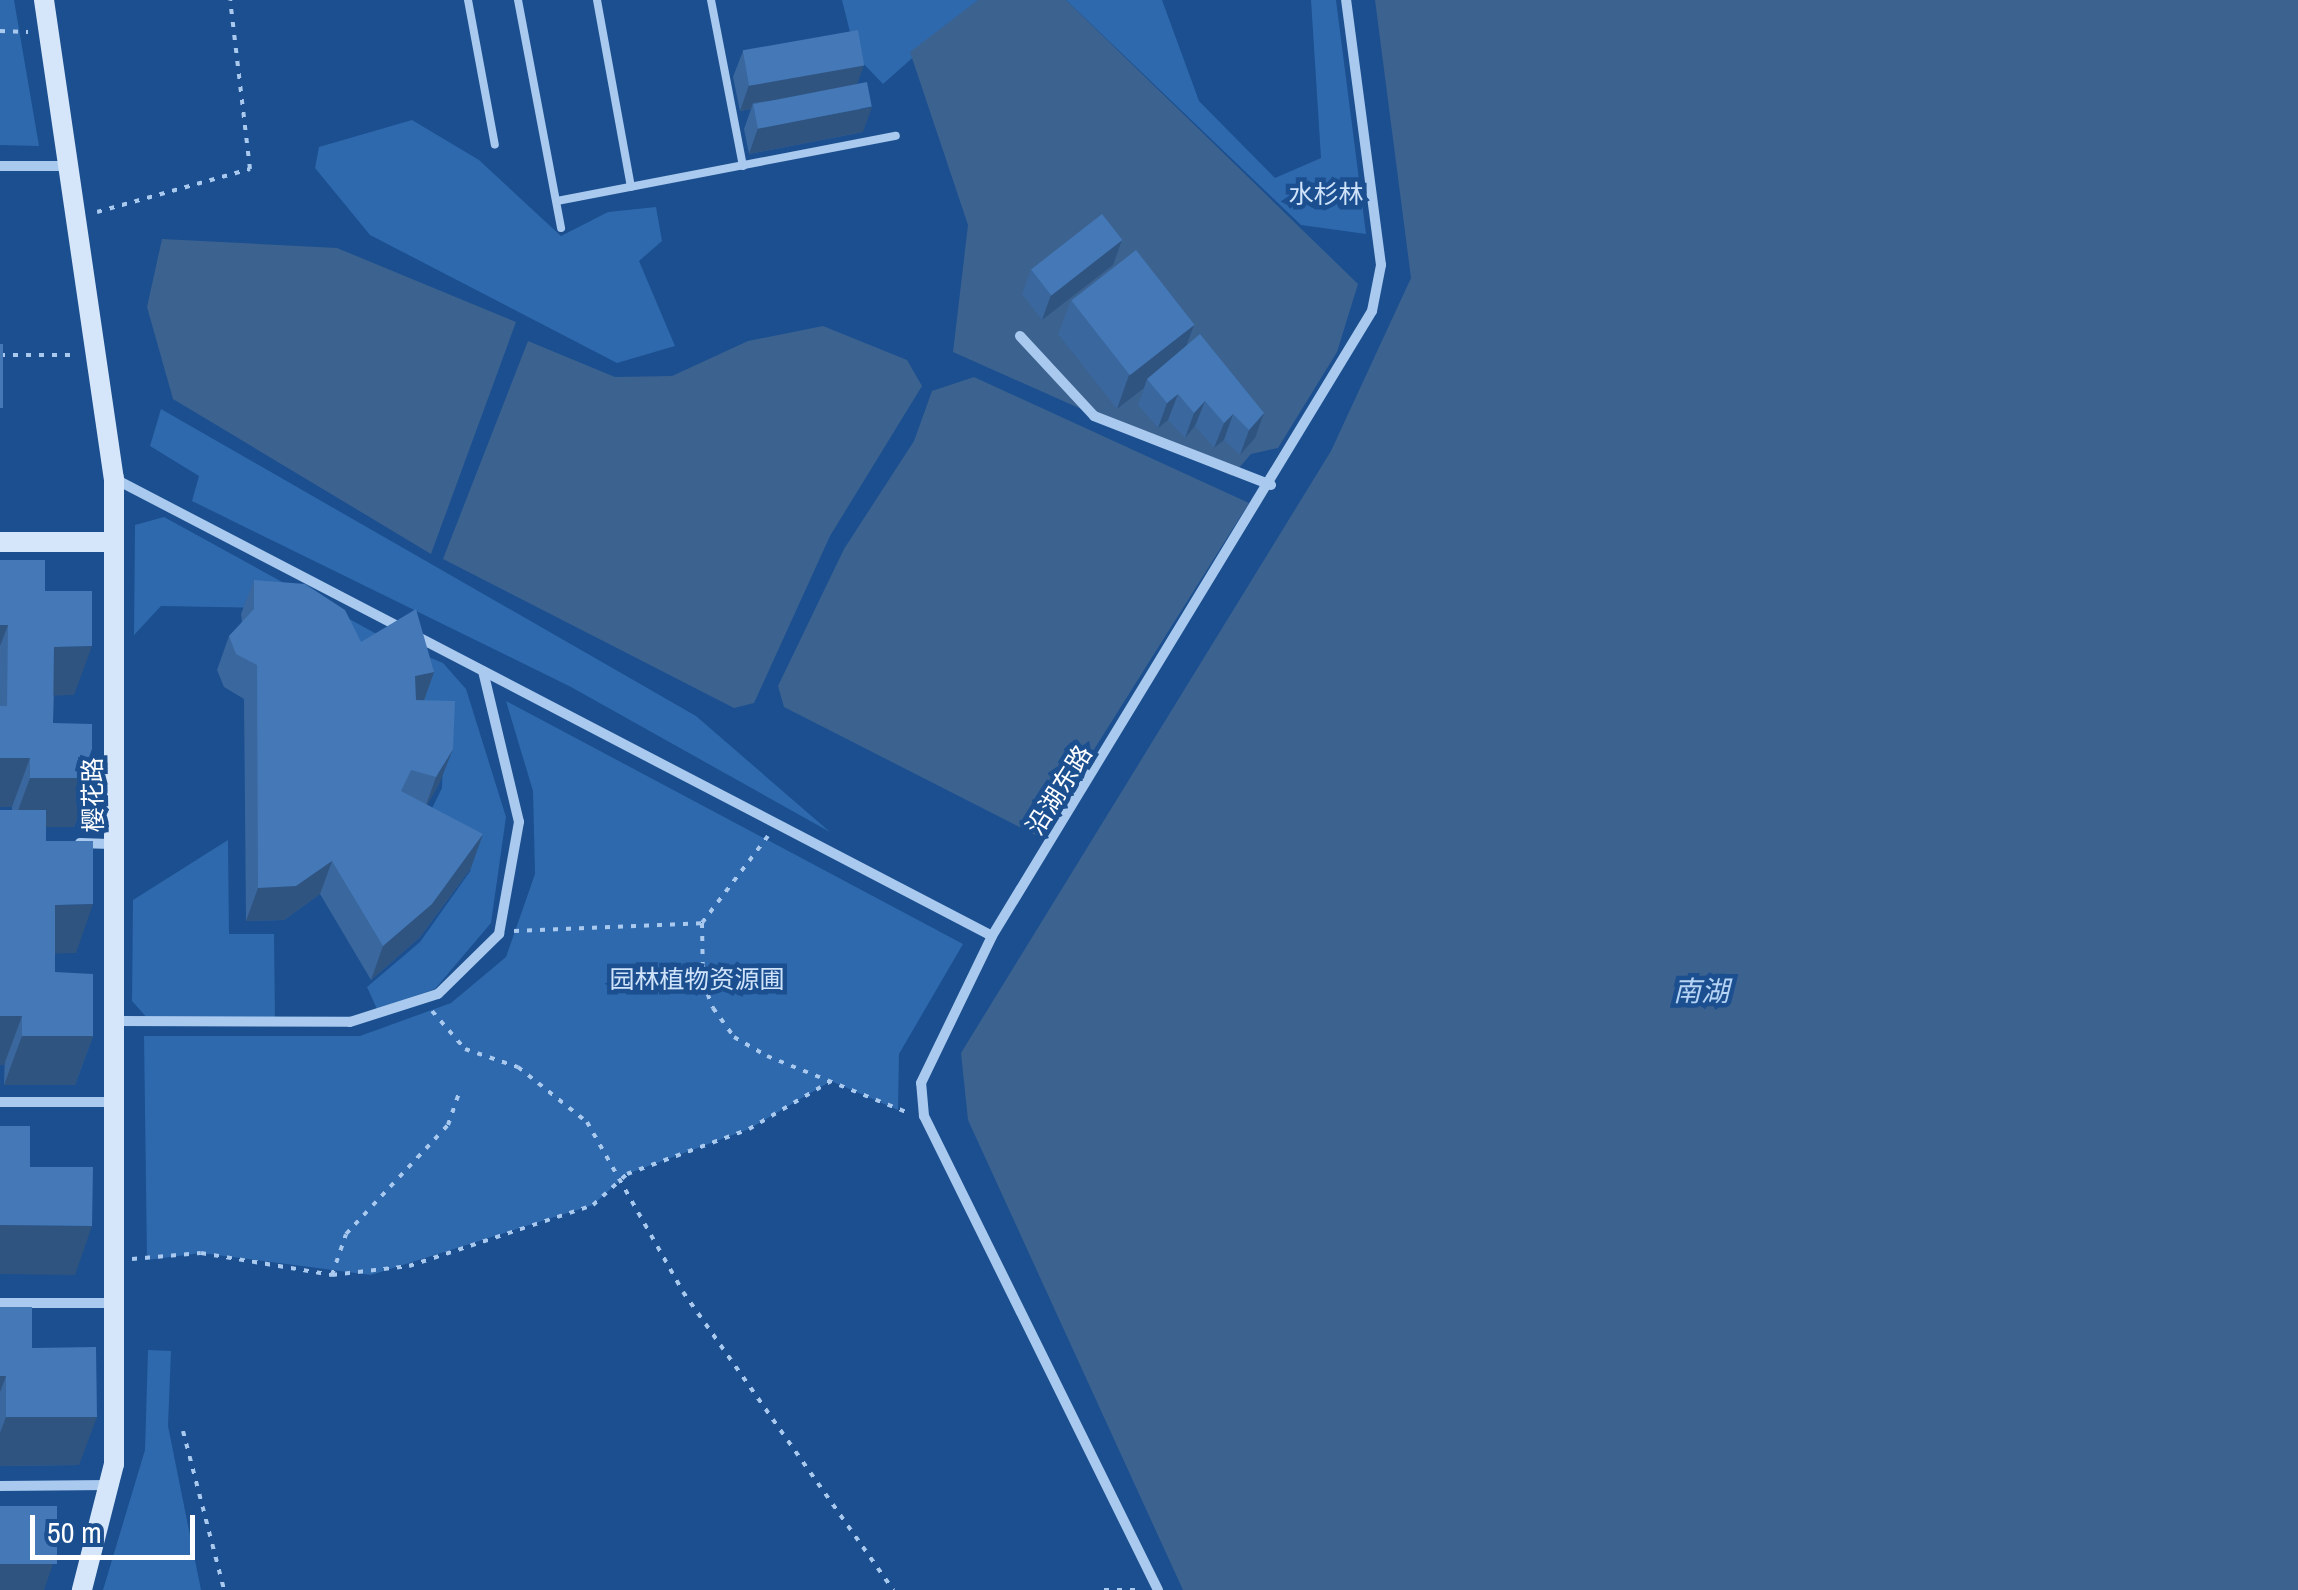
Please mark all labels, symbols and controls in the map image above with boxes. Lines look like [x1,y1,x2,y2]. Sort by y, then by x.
park label: 水杉林 [1289,179,1363,209]
street label: 沿湖东路 [1020,740,1098,840]
street label: 樱花路 [77,757,109,833]
park label: 园林植物资源圃 [610,964,784,994]
water label: 南湖 [1673,974,1729,1008]
scale bar [35,1495,200,1557]
text: 50 m [47,1512,102,1552]

